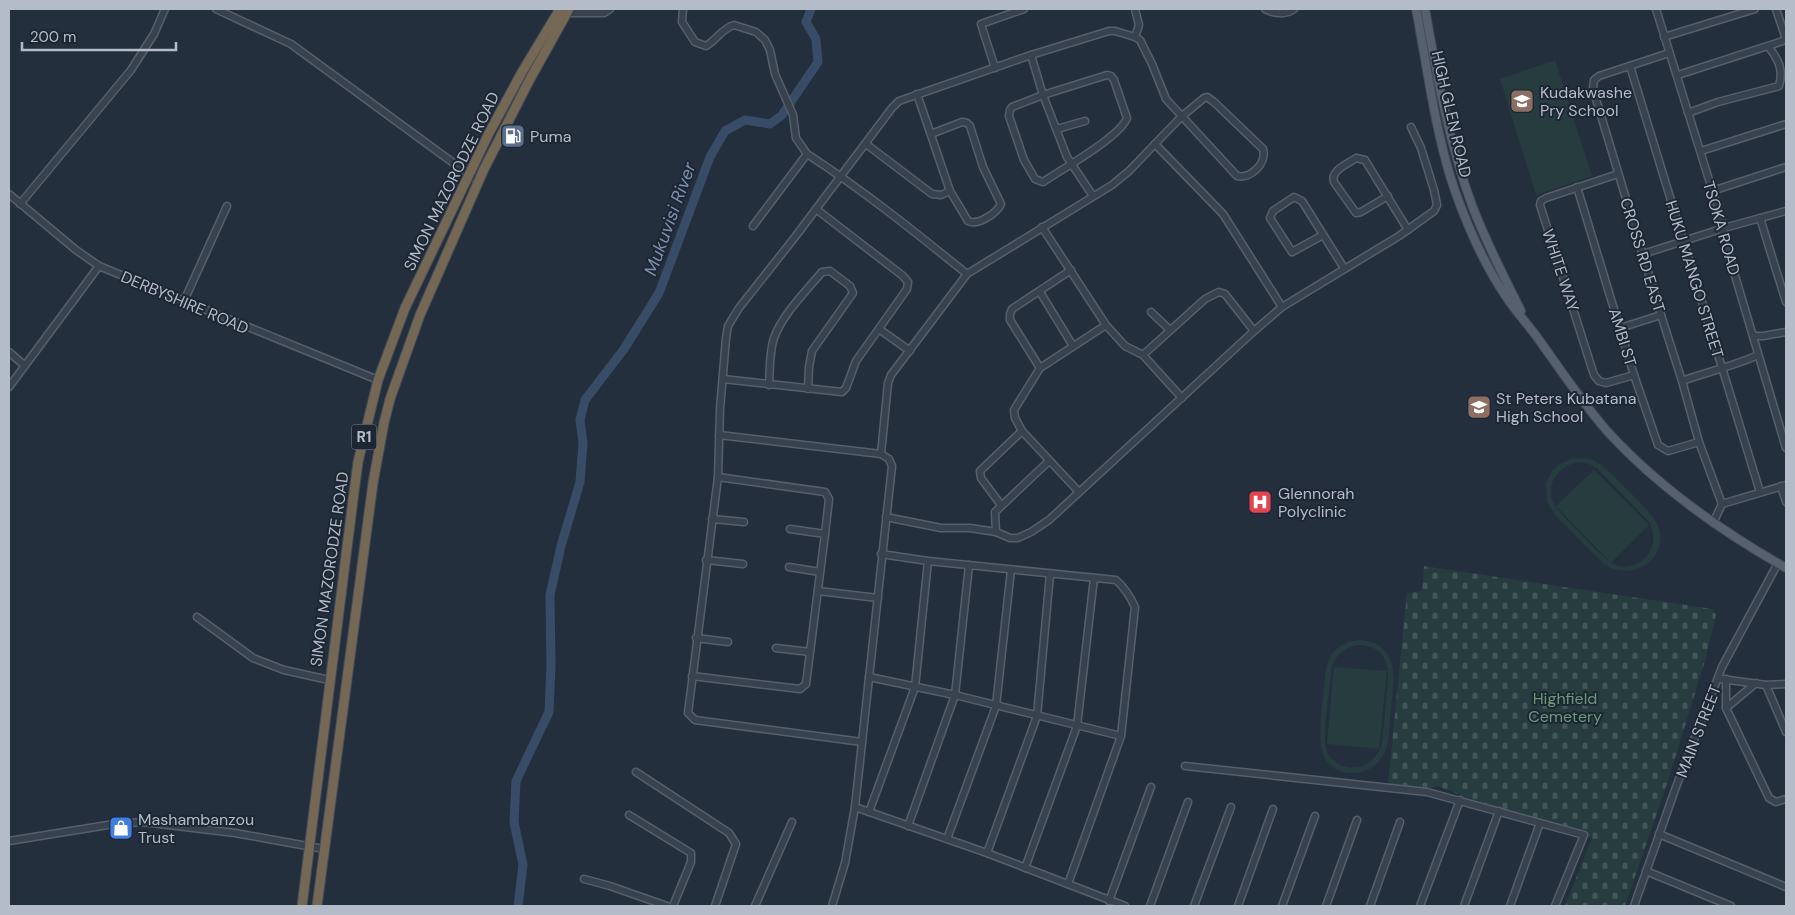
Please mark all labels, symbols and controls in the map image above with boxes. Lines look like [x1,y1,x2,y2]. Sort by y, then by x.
scale bar [22,20,176,52]
text: 200 m [30,27,76,47]
street label: HIGH GLEN ROAD [1427,49,1476,180]
place label: Kudakwashe Pry School [1540,82,1632,121]
street label: SIMON MAZORODZE ROAD [399,88,504,274]
school or university icon: Kudakwashe Pry School [1509,88,1535,114]
fuel station icon: Puma [500,123,526,149]
place label: Puma [530,126,571,147]
water label: Mukuvisi River [638,158,702,279]
street label: TSOKA ROAD [1698,178,1745,278]
street label: CROSS RD EAST [1615,195,1670,315]
street label: HUKU MANGO STREET [1661,198,1729,361]
street label: WHITE WAY [1537,226,1584,314]
street label: DERBYSHIRE ROAD [118,266,252,339]
street label: AMBI ST [1604,306,1641,369]
place label: St Peters Kubatana High School [1496,388,1636,427]
school or university icon: St Peters Kubatana High School [1466,394,1492,420]
road number: R1 [352,424,376,450]
street label: SIMON MAZORODZE ROAD [305,470,354,668]
place label: Glennorah Polyclinic [1278,483,1354,522]
hospital icon: Glennorah Polyclinic [1247,489,1273,515]
street label: MAIN STREET [1671,682,1726,781]
park label: Highfield Cemetery [1528,688,1602,727]
place label: Mashambanzou Trust [138,809,254,848]
shop icon: Mashambanzou Trust [108,815,134,841]

